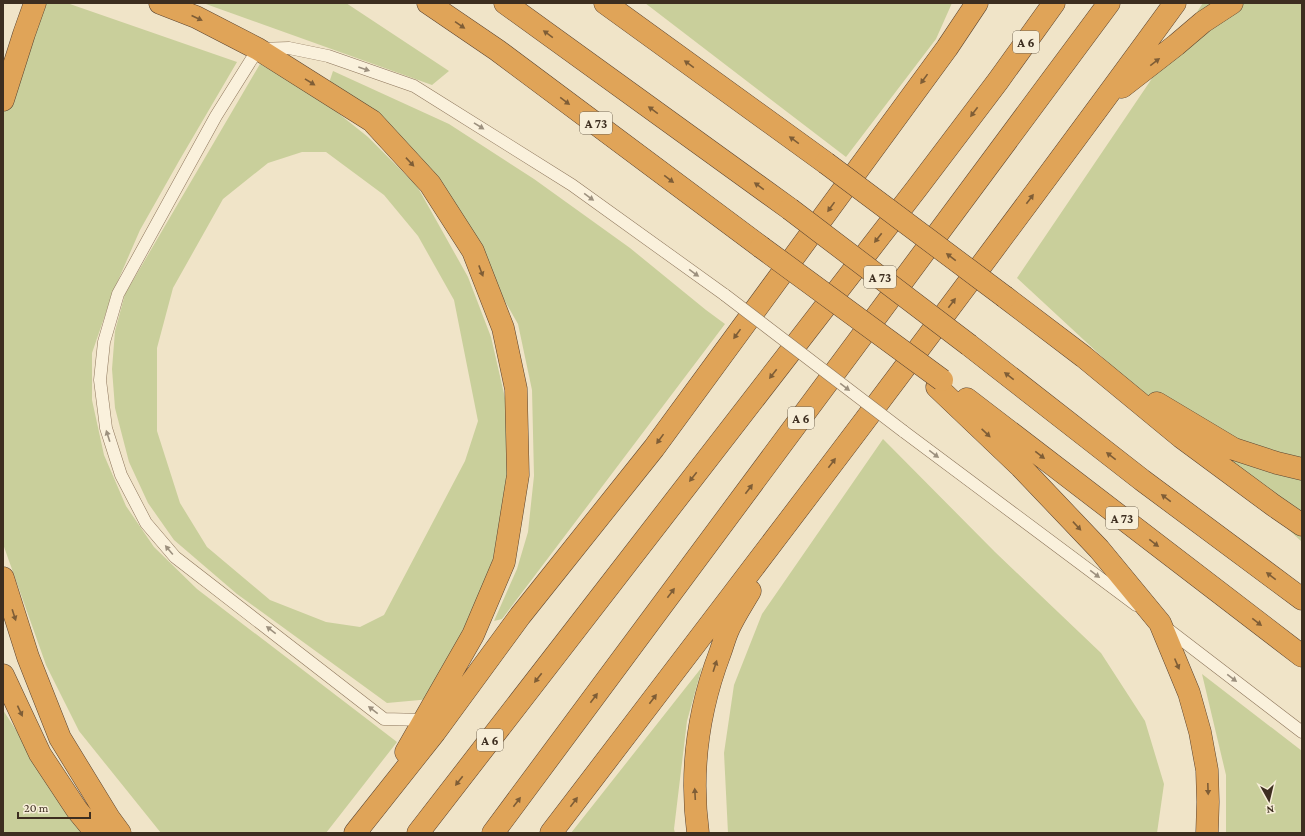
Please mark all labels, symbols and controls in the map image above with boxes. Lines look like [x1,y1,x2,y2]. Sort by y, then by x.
one-way arrow [191,15,202,21]
one-way arrow [455,21,465,29]
one-way arrow [542,30,553,38]
road number: A 6 [1013,31,1039,53]
one-way arrow [1149,57,1160,66]
one-way arrow [683,59,694,68]
one-way arrow [358,66,370,72]
one-way arrow [920,74,928,85]
one-way arrow [304,78,315,85]
one-way arrow [560,97,571,105]
one-way arrow [648,106,658,114]
one-way arrow [970,107,979,118]
road number: A 73 [580,112,612,134]
one-way arrow [473,123,485,130]
one-way arrow [789,136,799,144]
one-way arrow [405,158,414,167]
one-way arrow [664,175,675,183]
one-way arrow [753,182,764,190]
one-way arrow [583,193,594,201]
one-way arrow [1026,194,1034,205]
one-way arrow [827,201,835,212]
one-way arrow [874,232,882,243]
one-way arrow [946,253,957,261]
one-way arrow [478,265,484,277]
road number: A 73 [864,266,896,288]
one-way arrow [689,269,699,277]
one-way arrow [948,298,956,309]
one-way arrow [734,329,742,339]
one-way arrow [769,368,777,379]
one-way arrow [1003,371,1014,380]
one-way arrow [840,382,850,390]
road number: A 6 [788,407,814,429]
one-way arrow [981,428,991,438]
one-way arrow [105,430,111,442]
one-way arrow [657,434,665,444]
one-way arrow [929,450,940,459]
one-way arrow [1034,451,1045,459]
one-way arrow [1105,452,1116,460]
one-way arrow [828,458,837,469]
one-way arrow [689,471,698,482]
one-way arrow [745,483,753,494]
one-way arrow [1161,494,1172,503]
road number: A 73 [1106,507,1138,529]
one-way arrow [1072,521,1081,530]
one-way arrow [1148,539,1159,547]
one-way arrow [165,544,174,555]
one-way arrow [1089,570,1100,579]
one-way arrow [1265,572,1276,580]
one-way arrow [667,588,676,599]
one-way arrow [12,609,18,621]
one-way arrow [1251,618,1262,627]
one-way arrow [266,626,277,635]
one-way arrow [1174,658,1180,669]
one-way arrow [712,660,718,672]
one-way arrow [534,672,542,683]
one-way arrow [1226,674,1237,682]
one-way arrow [590,692,598,703]
one-way arrow [649,693,658,704]
one-way arrow [17,705,23,716]
one-way arrow [368,706,379,715]
road number: A 6 [477,729,503,751]
one-way arrow [454,775,463,786]
north arrow [1249,780,1289,820]
one-way arrow [1205,783,1211,796]
one-way arrow [692,788,699,800]
scale bar [18,794,90,820]
one-way arrow [512,797,520,807]
one-way arrow [570,797,578,807]
text: 20 m [24,801,49,815]
text: N [1265,803,1275,816]

